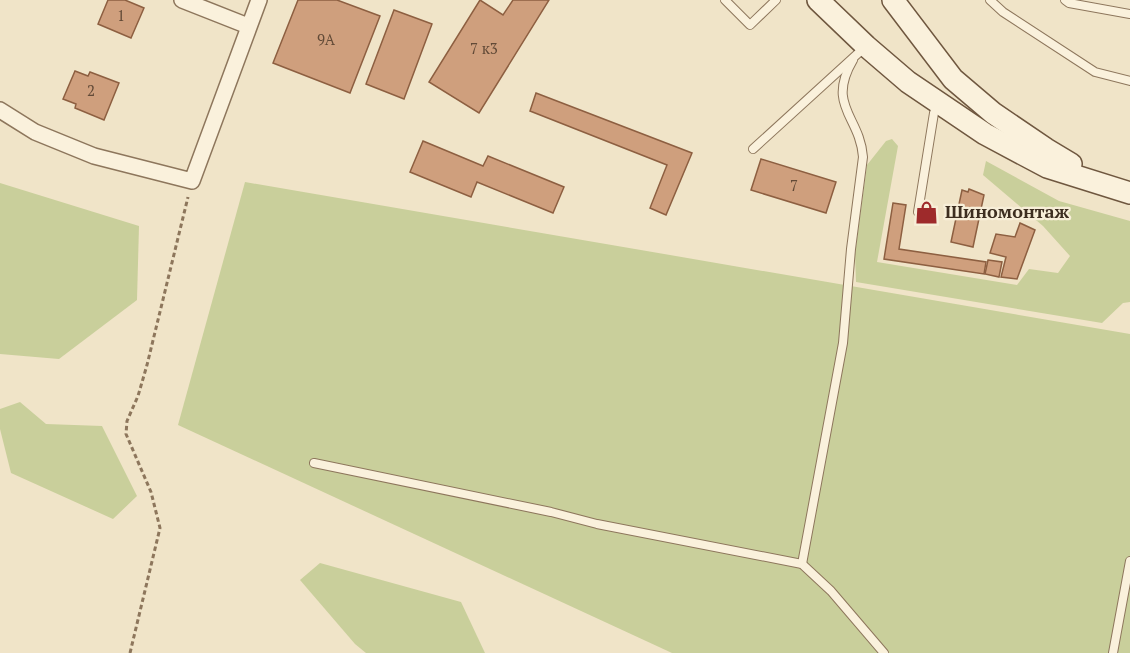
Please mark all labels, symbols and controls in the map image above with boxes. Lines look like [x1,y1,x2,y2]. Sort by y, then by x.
house number: 1 [117,5,125,25]
house number: 9А [317,29,336,49]
house number: 7 к3 [470,38,498,58]
house number: 2 [87,80,95,100]
house number: 7 [790,175,798,195]
shop icon: Шиномонтаж [914,199,940,225]
place label: Шиномонтаж [945,199,1070,223]

